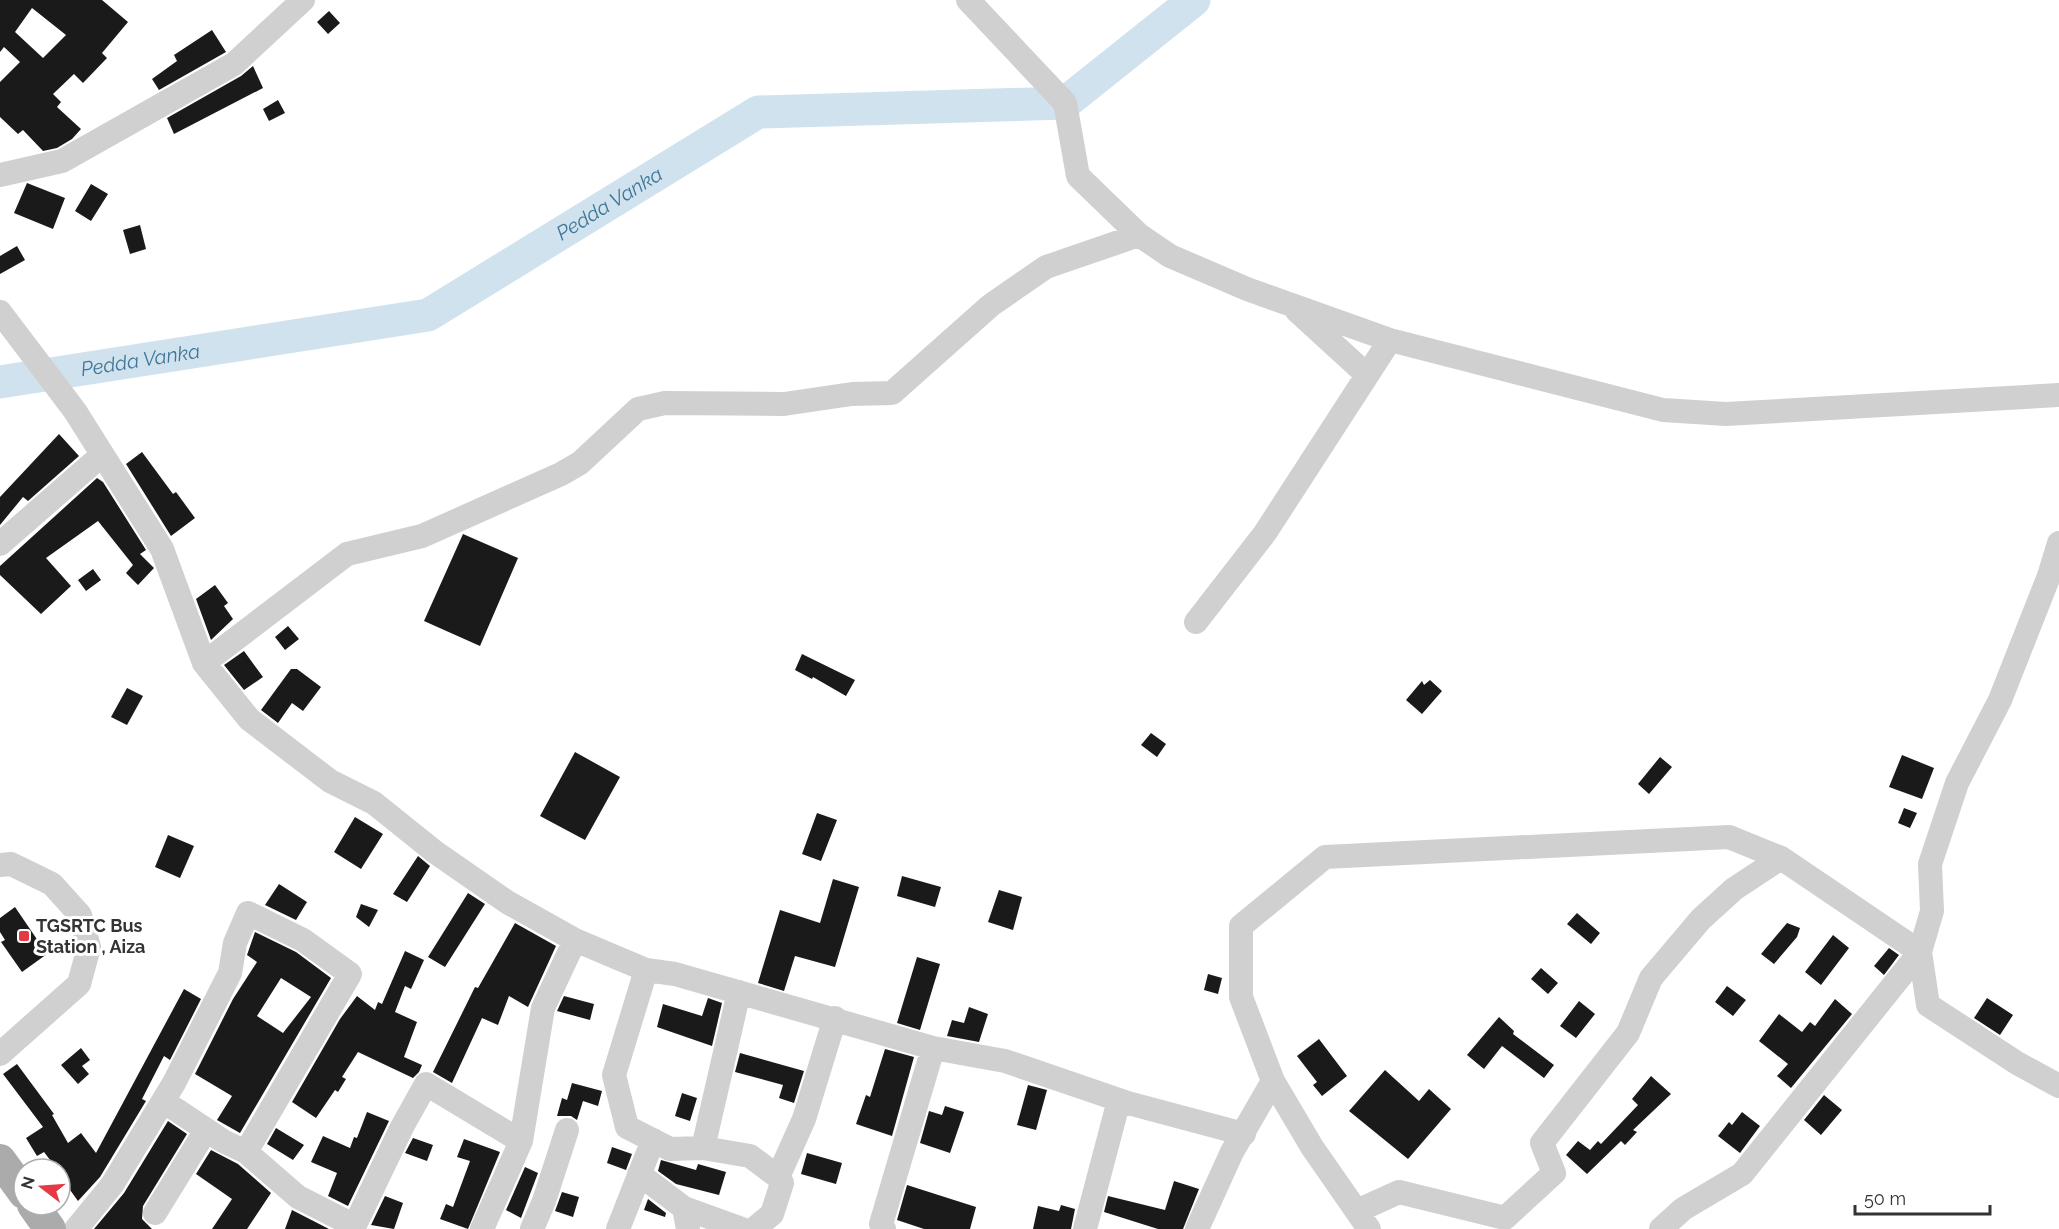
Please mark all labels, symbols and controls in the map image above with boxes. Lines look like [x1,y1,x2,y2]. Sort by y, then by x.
water label: Pedda Vanka [552,162,667,245]
water label: Pedda Vanka [79,339,202,381]
place label: TGSRTC Bus Station , Aiza [36,915,145,957]
marker: TGSRTC Bus Station , Aiza [17,929,31,943]
north arrow [12,1157,72,1217]
text: N [17,1174,39,1191]
scale bar [1855,1178,1990,1216]
text: 50 m [1864,1188,1906,1209]

